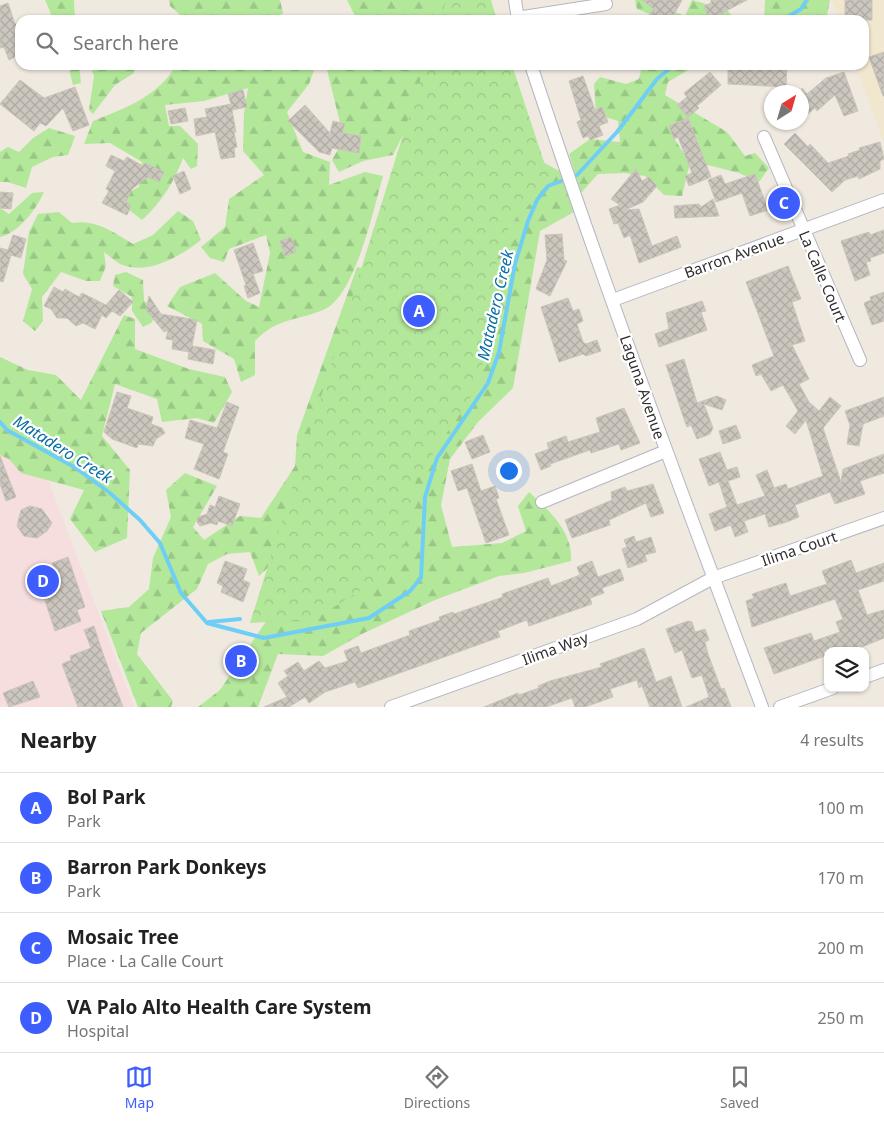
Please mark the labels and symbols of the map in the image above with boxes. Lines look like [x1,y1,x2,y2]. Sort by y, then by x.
north arrow [764,85,809,130]
pin: C [768,184,800,222]
street label: La Calle Court [795,227,852,325]
street label: Barron Avenue [681,228,787,282]
water label: Matadero Creek [472,247,519,362]
pin: A [403,292,435,330]
street label: Laguna Avenue [616,332,670,442]
water label: Matadero Creek [9,410,118,489]
your location [496,458,522,484]
street label: Ilima Court [759,526,840,570]
pin: D [27,562,59,600]
street label: Ilima Way [519,627,591,669]
pin: B [225,642,257,680]

